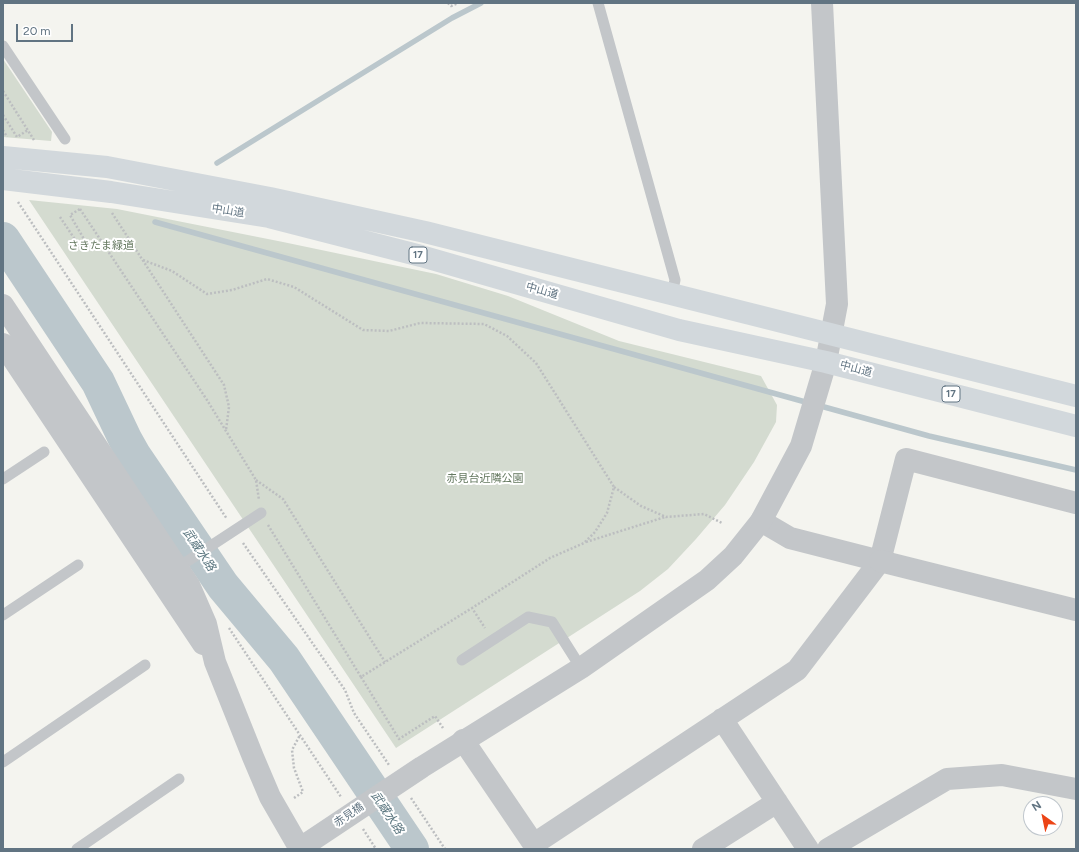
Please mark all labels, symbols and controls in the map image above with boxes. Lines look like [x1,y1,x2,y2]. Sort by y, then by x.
scale bar [18,16,75,42]
text: 20 m [23,24,51,38]
street label: 中山道 [211,202,245,220]
park label: さきたま緑道 [68,239,134,253]
road number: 17 [409,247,427,263]
street label: 中山道 [524,280,560,302]
street label: 中山道 [838,358,874,380]
road number: 17 [942,386,960,402]
park label: 赤見台近隣公園 [447,472,523,486]
water label: 武蔵水路 [180,526,218,574]
water label: 武蔵水路 [368,789,406,837]
north arrow [1023,796,1063,836]
text: N [1030,799,1044,814]
street label: 赤見橋 [332,800,366,830]

